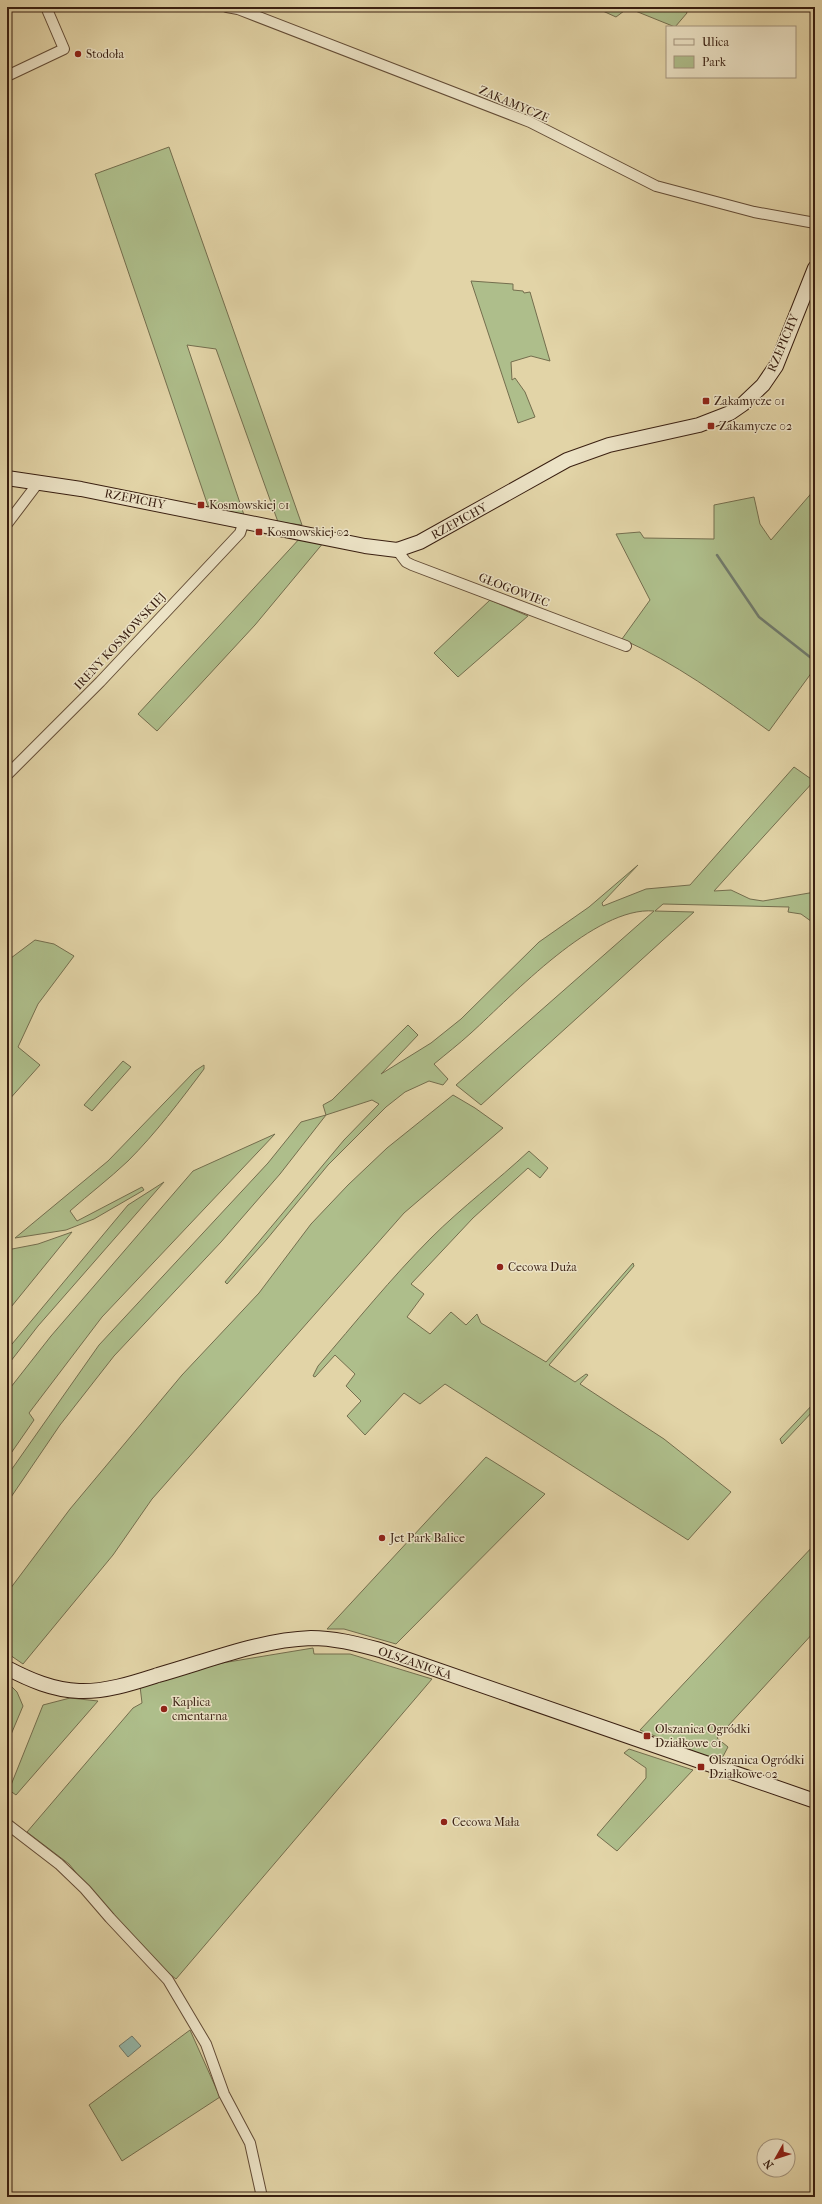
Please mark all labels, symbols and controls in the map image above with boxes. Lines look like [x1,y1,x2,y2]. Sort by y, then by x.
legend [666,26,796,78]
text: Ulica [702,35,729,49]
place label: Stodoła [86,47,124,61]
marker: Stodoła [73,49,83,59]
text: Park [702,55,727,69]
street label: ZAKAMYCZE [477,83,551,125]
street label: RZEPICHY [764,311,802,374]
place label: Zakamycze 01 [714,394,785,408]
marker: Zakamycze 01 [701,396,711,406]
place label: Zakamycze 02 [719,419,792,433]
marker: Zakamycze 02 [706,421,716,431]
street label: RZEPICHY [103,486,167,512]
place label: Kosmowskiej 01 [209,498,289,512]
marker: Kosmowskiej 01 [196,500,206,510]
street label: RZEPICHY [429,500,490,542]
place label: Kosmowskiej 02 [267,525,349,539]
marker: Kosmowskiej 02 [254,527,264,537]
street label: GŁOGOWIEC [477,570,551,610]
street label: IRENY KOSMOWSKIEJ [71,589,169,693]
place label: Cecowa Duża [508,1260,577,1274]
marker: Cecowa Duża [495,1262,505,1272]
place label: Jet Park Balice [389,1531,465,1545]
marker: Jet Park Balice [377,1533,387,1543]
street label: OLSZANICKA [376,1644,454,1682]
place label: Kaplica cmentarna [172,1695,228,1723]
marker: Kaplica cmentarna [159,1704,169,1714]
place label: Olszanica Ogródki Działkowe 01 [655,1722,751,1750]
marker: Olszanica Ogródki Działkowe 01 [642,1731,652,1741]
place label: Olszanica Ogródki Działkowe 02 [709,1753,805,1781]
marker: Olszanica Ogródki Działkowe 02 [696,1762,706,1772]
place label: Cecowa Mała [452,1815,520,1829]
marker: Cecowa Mała [439,1817,449,1827]
north arrow [756,2138,796,2178]
text: N [761,2156,776,2171]

